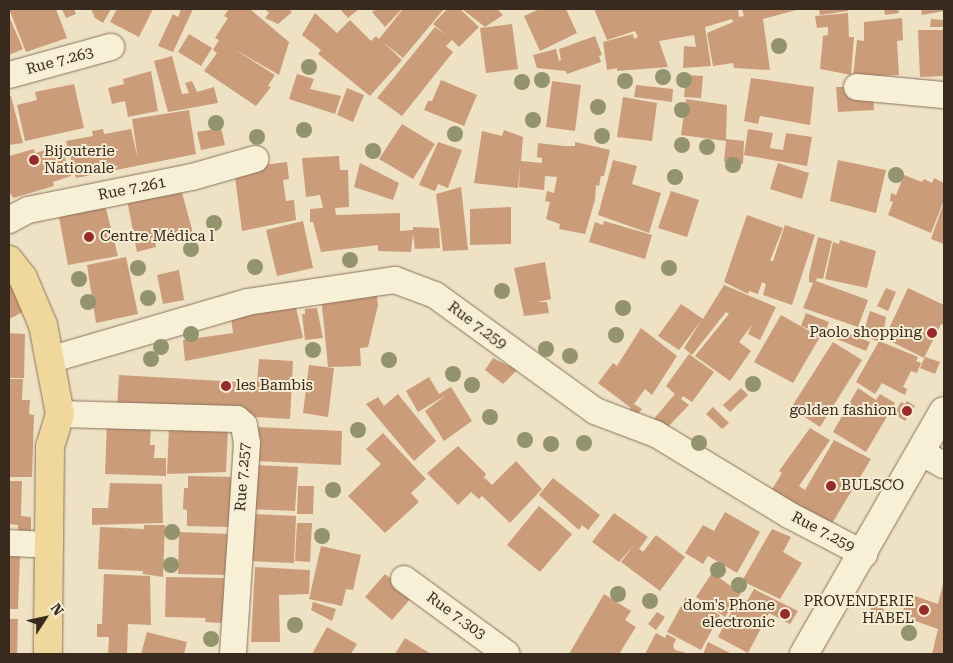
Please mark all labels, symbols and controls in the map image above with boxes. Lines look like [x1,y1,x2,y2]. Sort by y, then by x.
street label: Rue 7.263 [24,43,96,79]
place label: Bijouterie Nationale [44,142,115,177]
marker: Bijouterie Nationale [28,154,40,166]
street label: Rue 7.261 [96,174,168,204]
place label: Centre Médica l [100,228,214,246]
marker: Centre Médica l [82,230,96,244]
street label: Rue 7.259 [444,298,510,354]
place label: Paolo shopping [809,324,922,342]
marker: Paolo shopping [926,327,938,339]
place label: les Bambis [236,377,313,395]
marker: les Bambis [220,380,232,392]
place label: golden fashion [789,402,897,420]
marker: golden fashion [901,405,913,417]
street label: Rue 7.257 [232,442,254,512]
place label: BULSCO [841,477,904,495]
marker: BULSCO [825,480,837,492]
street label: Rue 7.259 [788,508,858,556]
street label: Rue 7.303 [423,588,489,644]
place label: PROVENDERIE HABEL [804,592,914,627]
north arrow [20,593,70,643]
place label: dom's Phone electronic [683,596,775,631]
text: N [48,600,67,618]
marker: PROVENDERIE HABEL [918,604,930,616]
marker: dom's Phone electronic [779,608,791,620]

